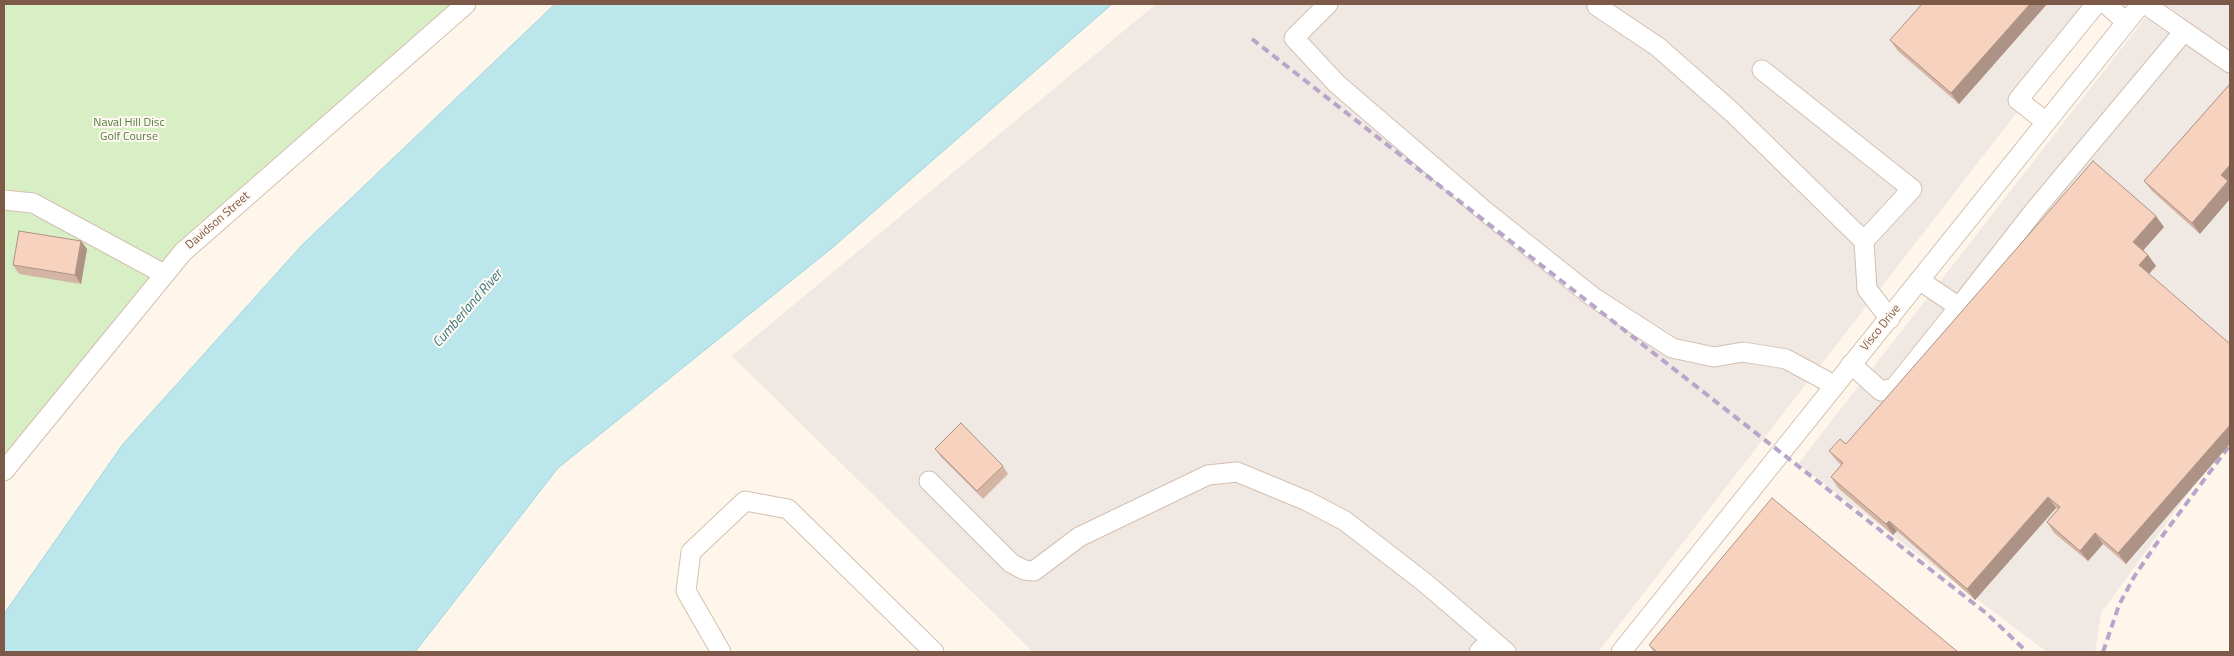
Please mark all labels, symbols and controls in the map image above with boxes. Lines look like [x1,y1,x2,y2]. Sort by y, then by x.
park label: Naval Hill Disc Golf Course [93,116,165,144]
street label: Davidson Street [183,189,253,253]
water label: Cumberland River [430,267,506,351]
street label: Visco Drive [1858,302,1904,354]

